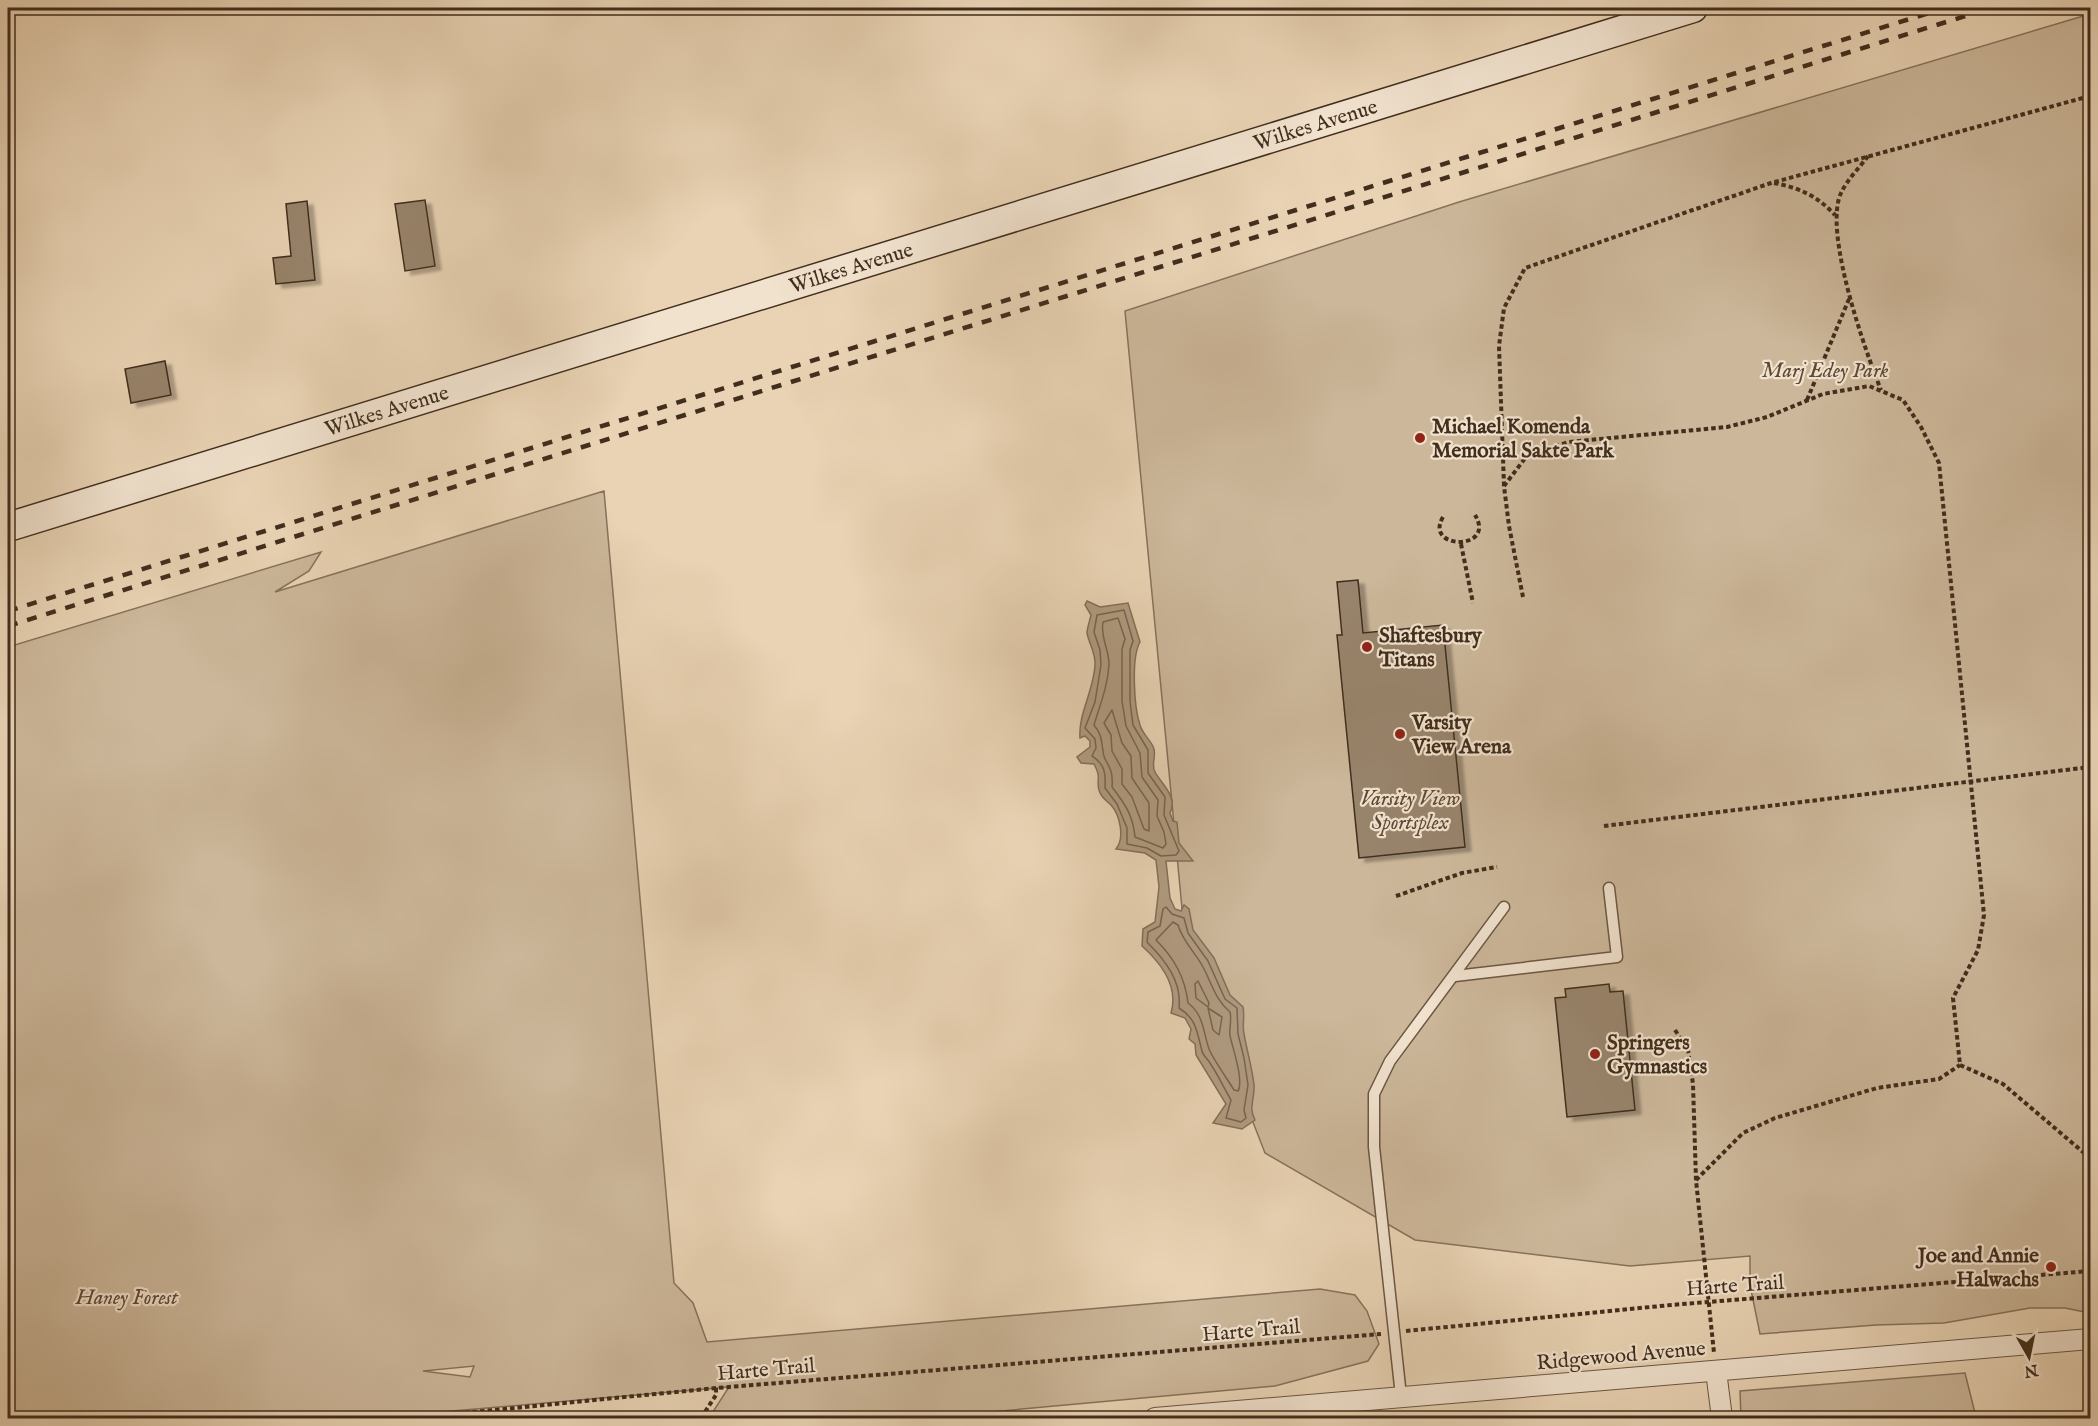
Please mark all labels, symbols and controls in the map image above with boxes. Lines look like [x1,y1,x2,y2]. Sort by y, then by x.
street label: Wilkes Avenue [1251,94,1381,158]
street label: Wilkes Avenue [786,237,917,301]
park label: Marj Edey Park [1762,358,1889,385]
street label: Wilkes Avenue [322,380,453,444]
place label: Michael Komenda Memorial Sakte Park [1432,414,1615,465]
marker: Michael Komenda Memorial Sakte Park [1413,431,1427,445]
place label: Shaftesbury Titans [1378,623,1483,674]
marker: Shaftesbury Titans [1360,640,1374,654]
place label: Varsity View Arena [1411,710,1512,761]
marker: Varsity View Arena [1393,727,1407,741]
park label: Varsity View Sportsplex [1360,786,1460,837]
place label: Springers Gymnastics [1607,1030,1707,1081]
marker: Springers Gymnastics [1588,1047,1602,1061]
place label: Joe and Annie Halwachs [1915,1243,2039,1294]
marker: Joe and Annie Halwachs [2044,1260,2058,1274]
street label: Harte Trail [1685,1270,1785,1303]
park label: Haney Forest [75,1285,179,1312]
street label: Harte Trail [1201,1314,1301,1349]
north arrow [1999,1327,2059,1387]
street label: Ridgewood Avenue [1535,1336,1707,1377]
street label: Harte Trail [716,1353,816,1388]
text: N [2022,1359,2040,1381]

